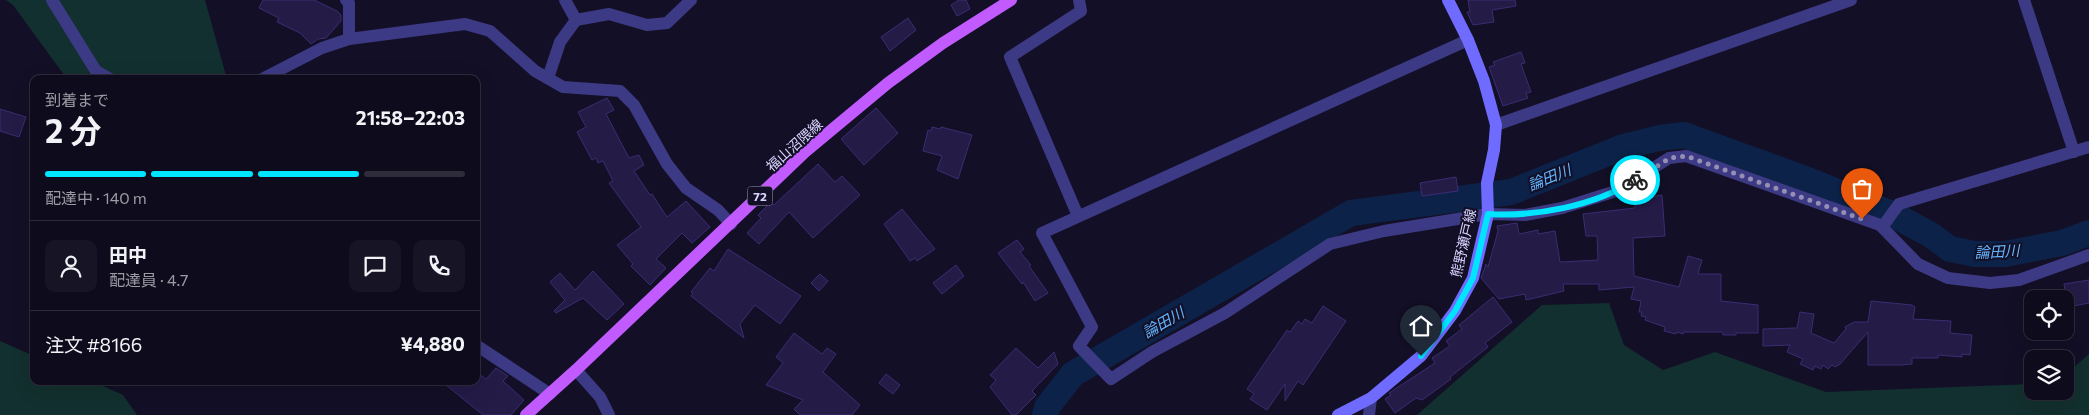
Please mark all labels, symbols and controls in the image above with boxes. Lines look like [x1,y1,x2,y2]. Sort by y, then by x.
text: 到着まで [45,90,109,109]
text: 21:58–22:03 [356,106,465,129]
text: 2 分 [45,110,101,150]
street label: 福山沼隈線 [762,115,826,175]
courier [1610,155,1660,205]
water label: 論田川 [1525,159,1575,194]
icon: bike [1621,166,1649,194]
pin [1841,168,1883,219]
icon: bag [1848,175,1876,203]
road number: 72 [748,187,772,206]
text: 配達中 · 140 m [45,188,147,207]
street label: 熊野瀬戸線 [1447,207,1479,279]
button: person [45,240,97,292]
button: chat [349,240,401,292]
button: phone [413,240,465,292]
water label: 論田川 [1974,241,2022,261]
text: 田中 [109,243,147,266]
text: 配達員 · 4.7 [109,270,188,289]
map controls [2024,290,2074,400]
button: locate [2024,290,2074,340]
water label: 論田川 [1139,302,1189,341]
pin [1400,305,1442,356]
icon: home [1407,312,1435,340]
text: ¥4,880 [400,332,465,355]
text: 注文 #8166 [45,333,142,356]
button: layers [2024,350,2074,400]

